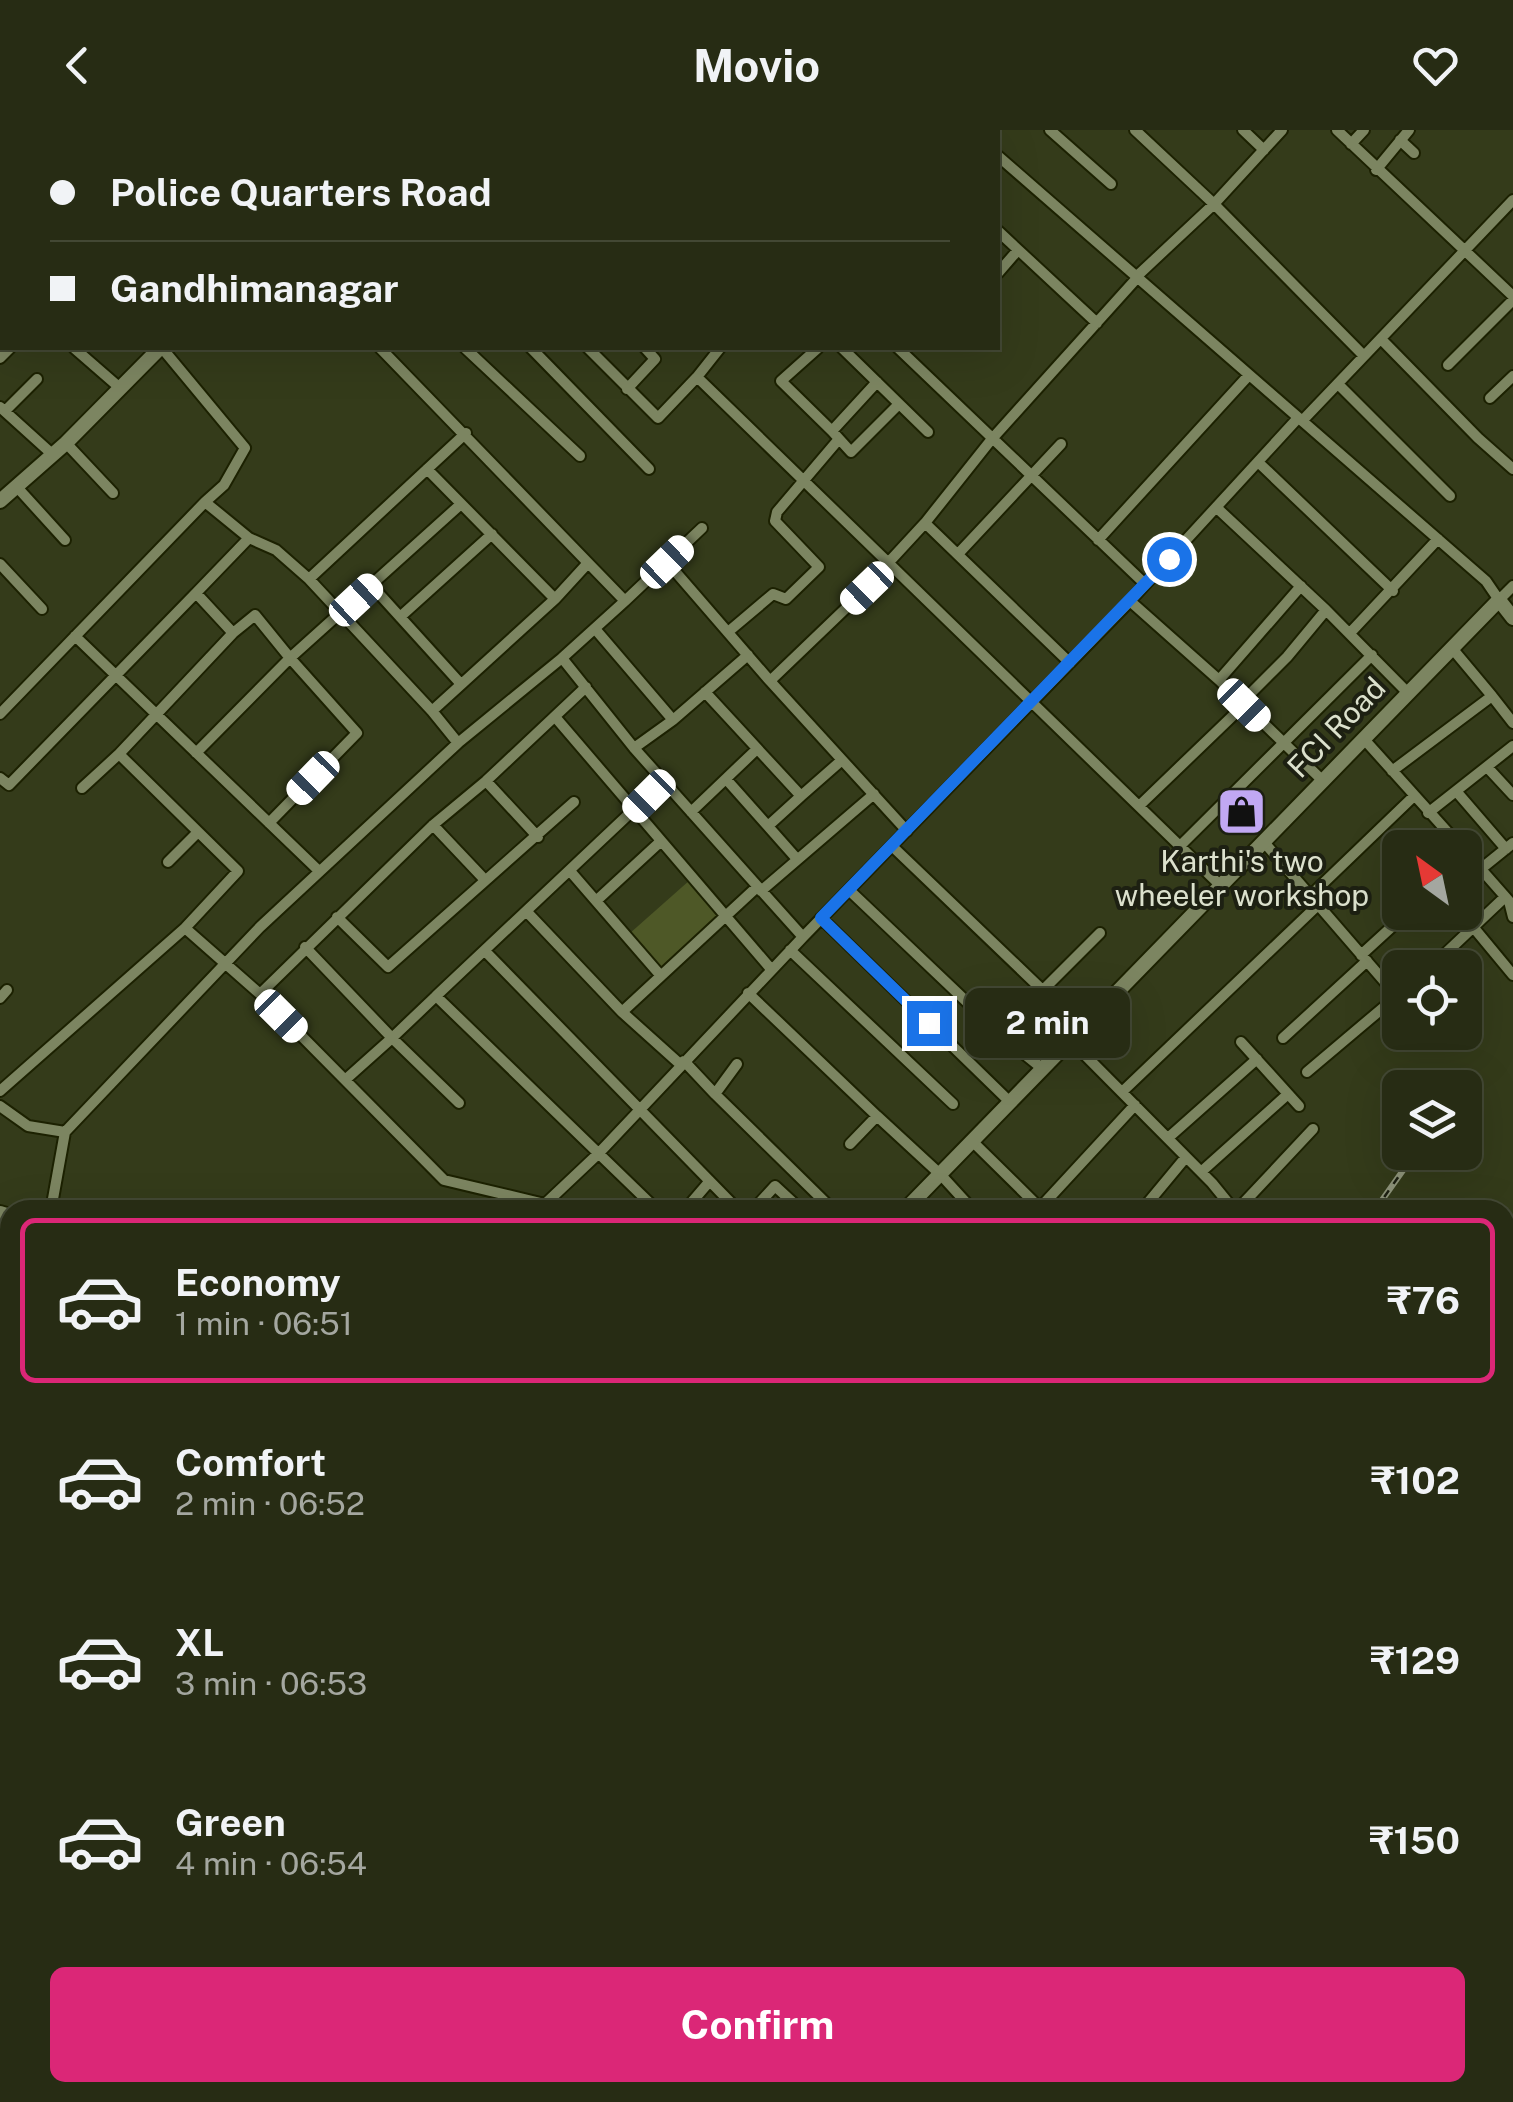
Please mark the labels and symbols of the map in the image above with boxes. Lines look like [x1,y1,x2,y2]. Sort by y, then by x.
car [635,530,699,594]
route start [1147,537,1192,582]
car [835,556,899,620]
car [324,569,388,631]
street label: FCI Road [1280,669,1392,785]
car [1212,673,1276,737]
car [281,746,345,810]
car [617,764,681,828]
shop icon: Karthi's two wheeler workshop [1216,786,1268,838]
north arrow [1382,830,1482,930]
place label: Karthi's two wheeler workshop [1115,843,1369,913]
car [249,984,313,1048]
callout: 2 min [964,988,1129,1058]
route end [907,1001,952,1046]

